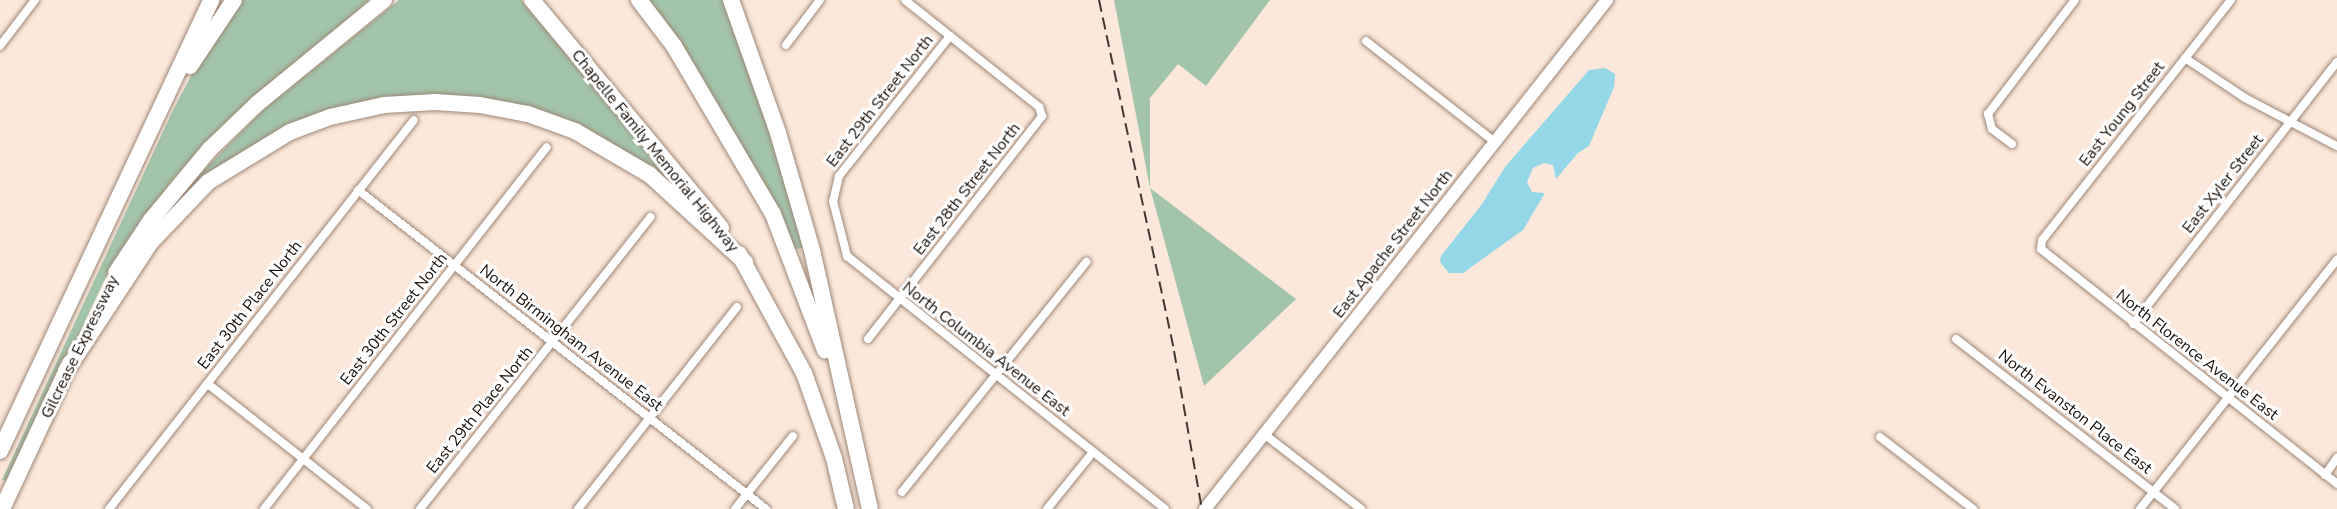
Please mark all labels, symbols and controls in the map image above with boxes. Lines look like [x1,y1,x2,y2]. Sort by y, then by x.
street label: East 29th Street North [822,31,938,171]
street label: Chapelle Family Memorial Highway [567,46,743,256]
street label: East Young Street [2075,58,2169,170]
street label: East 28th Street North [909,119,1025,259]
street label: East Xyler Street [2179,131,2267,237]
street label: East Apache Street North [1329,166,1457,322]
street label: East 30th Place North [194,237,306,373]
street label: East 30th Street North [336,249,452,389]
street label: North Birmingham Avenue East [476,261,666,415]
street label: Gilcrease Expressway [37,272,123,422]
street label: North Columbia Avenue East [898,278,1074,420]
street label: North Florence Avenue East [2112,286,2282,424]
street label: East 29th Place North [423,343,537,477]
street label: North Evanston Place East [1994,346,2156,478]

